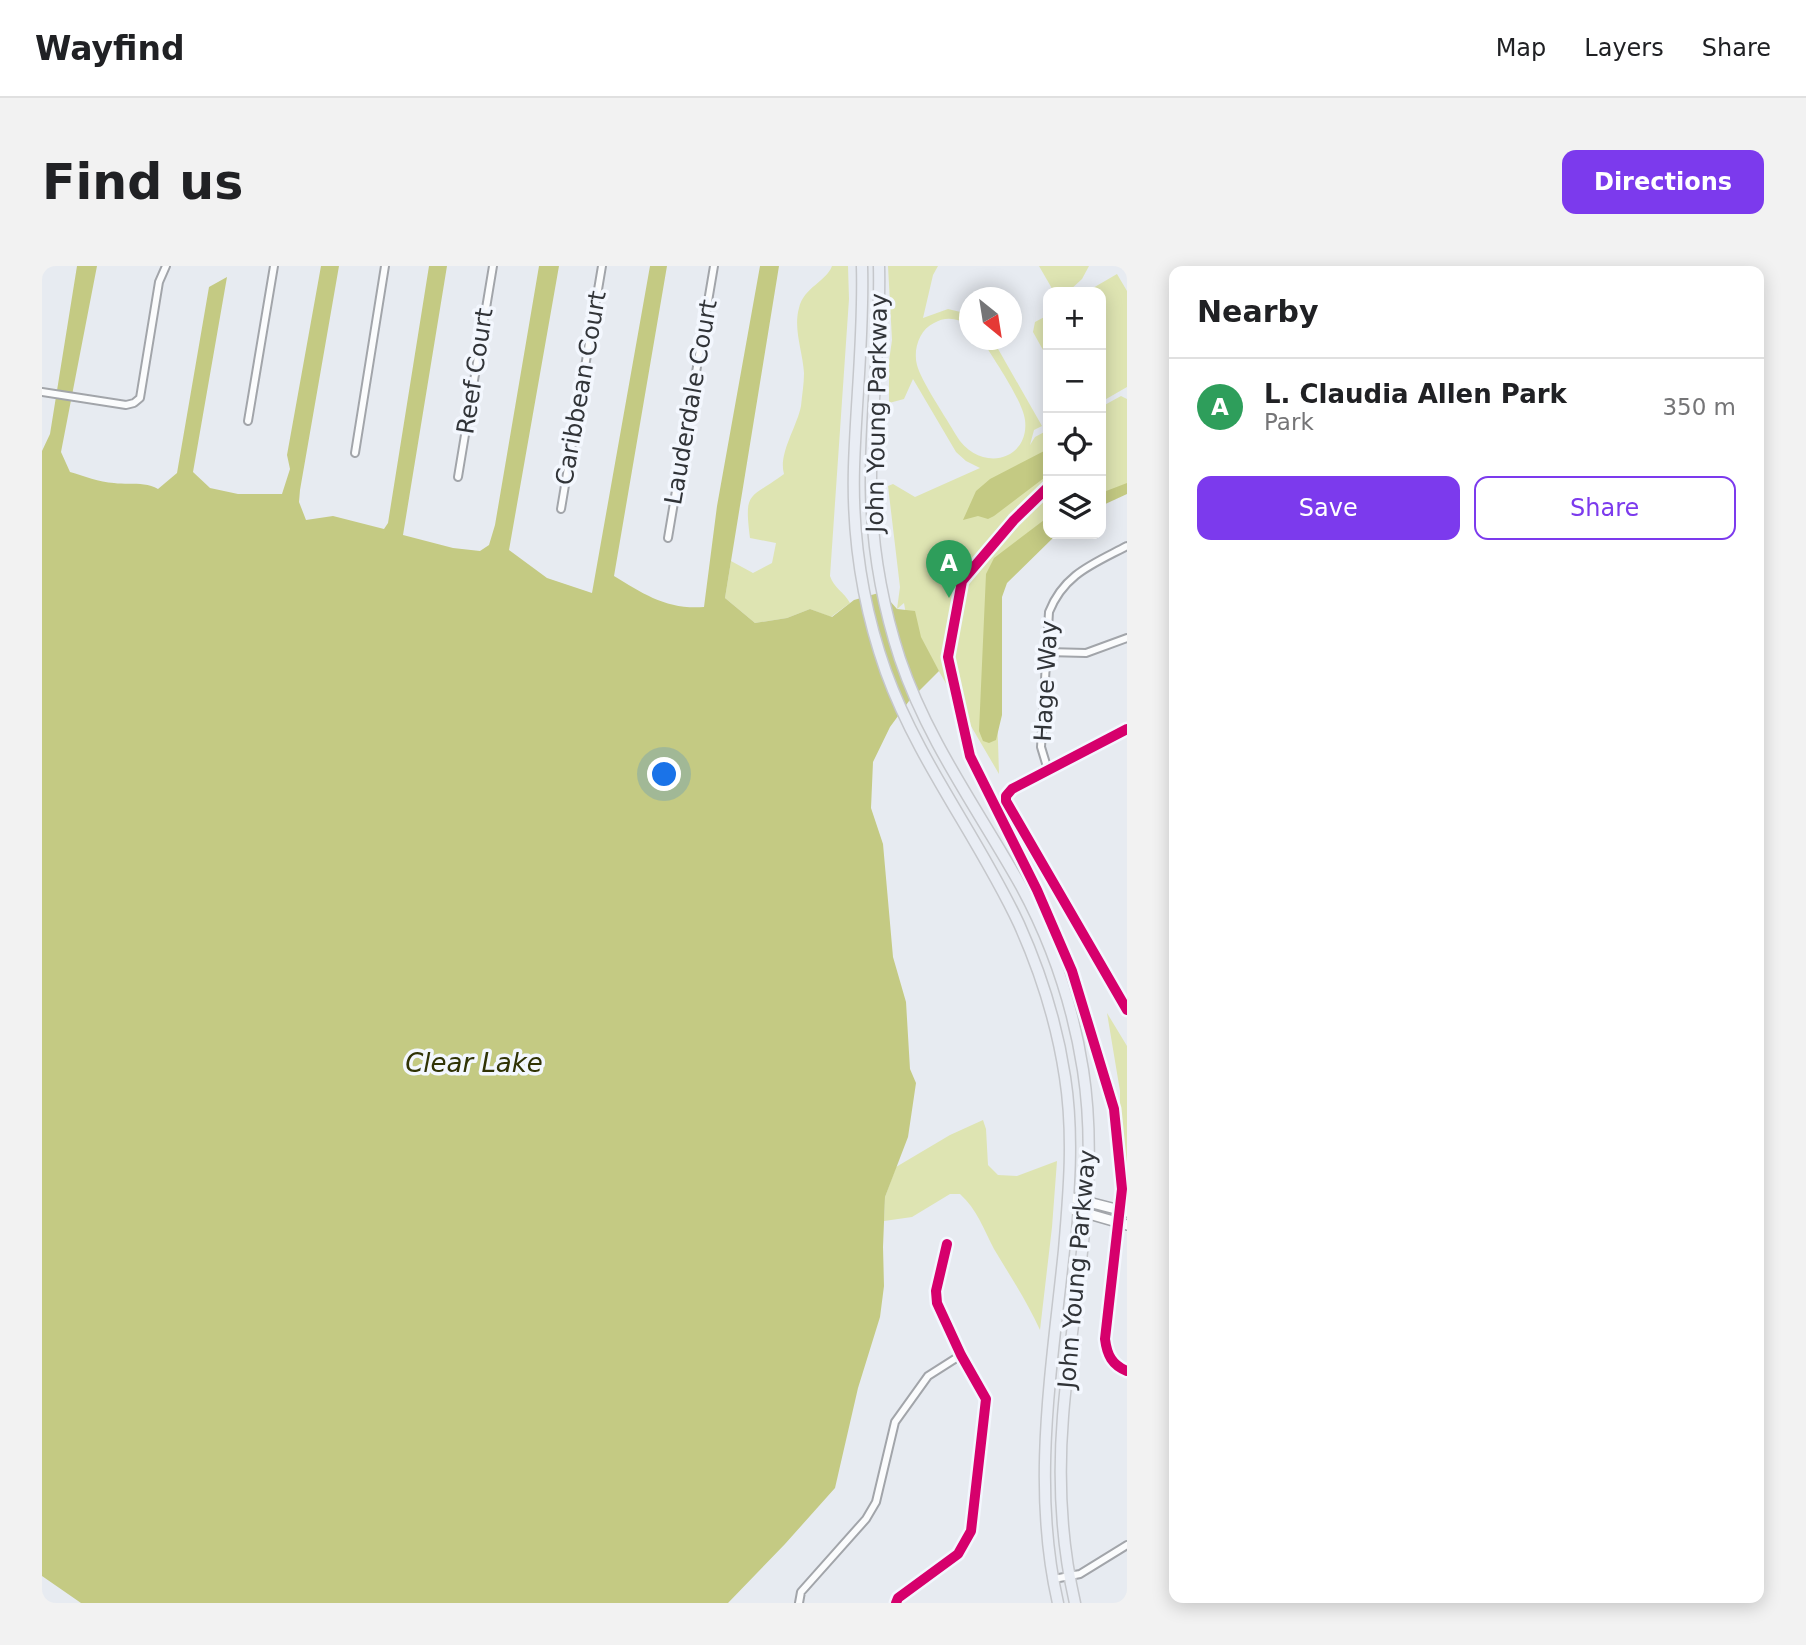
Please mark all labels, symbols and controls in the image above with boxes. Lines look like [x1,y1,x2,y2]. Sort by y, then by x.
text: Wayfind [35,29,185,68]
text: Map [1496,34,1546,62]
text: Layers [1584,34,1664,62]
text: Share [1702,34,1771,62]
button: Directions [1562,150,1764,214]
text: Find us [42,154,243,211]
north arrow [959,287,1022,350]
map controls [1043,287,1106,539]
button: + [1043,287,1106,350]
street label: Caribbean Court [550,289,612,487]
street label: John Young Parkway [861,293,893,535]
text: Nearby [1197,294,1319,329]
street label: Lauderdale Court [659,297,723,507]
street label: Reef Court [451,306,499,436]
button: − [1043,350,1106,413]
text: L. Claudia Allen Park [1264,379,1567,409]
text: A [1211,394,1229,420]
text: 350 m [1662,394,1736,420]
text: Park [1264,409,1314,435]
button: locate [1043,413,1106,476]
button: layers [1043,476,1106,539]
button: Save [1197,476,1460,540]
button: Share [1474,476,1736,540]
pin: A [926,540,972,598]
street label: Hage Way [1029,620,1063,742]
your location [647,757,681,791]
water label: Clear Lake [405,1048,543,1078]
street label: John Young Parkway [1052,1148,1101,1392]

